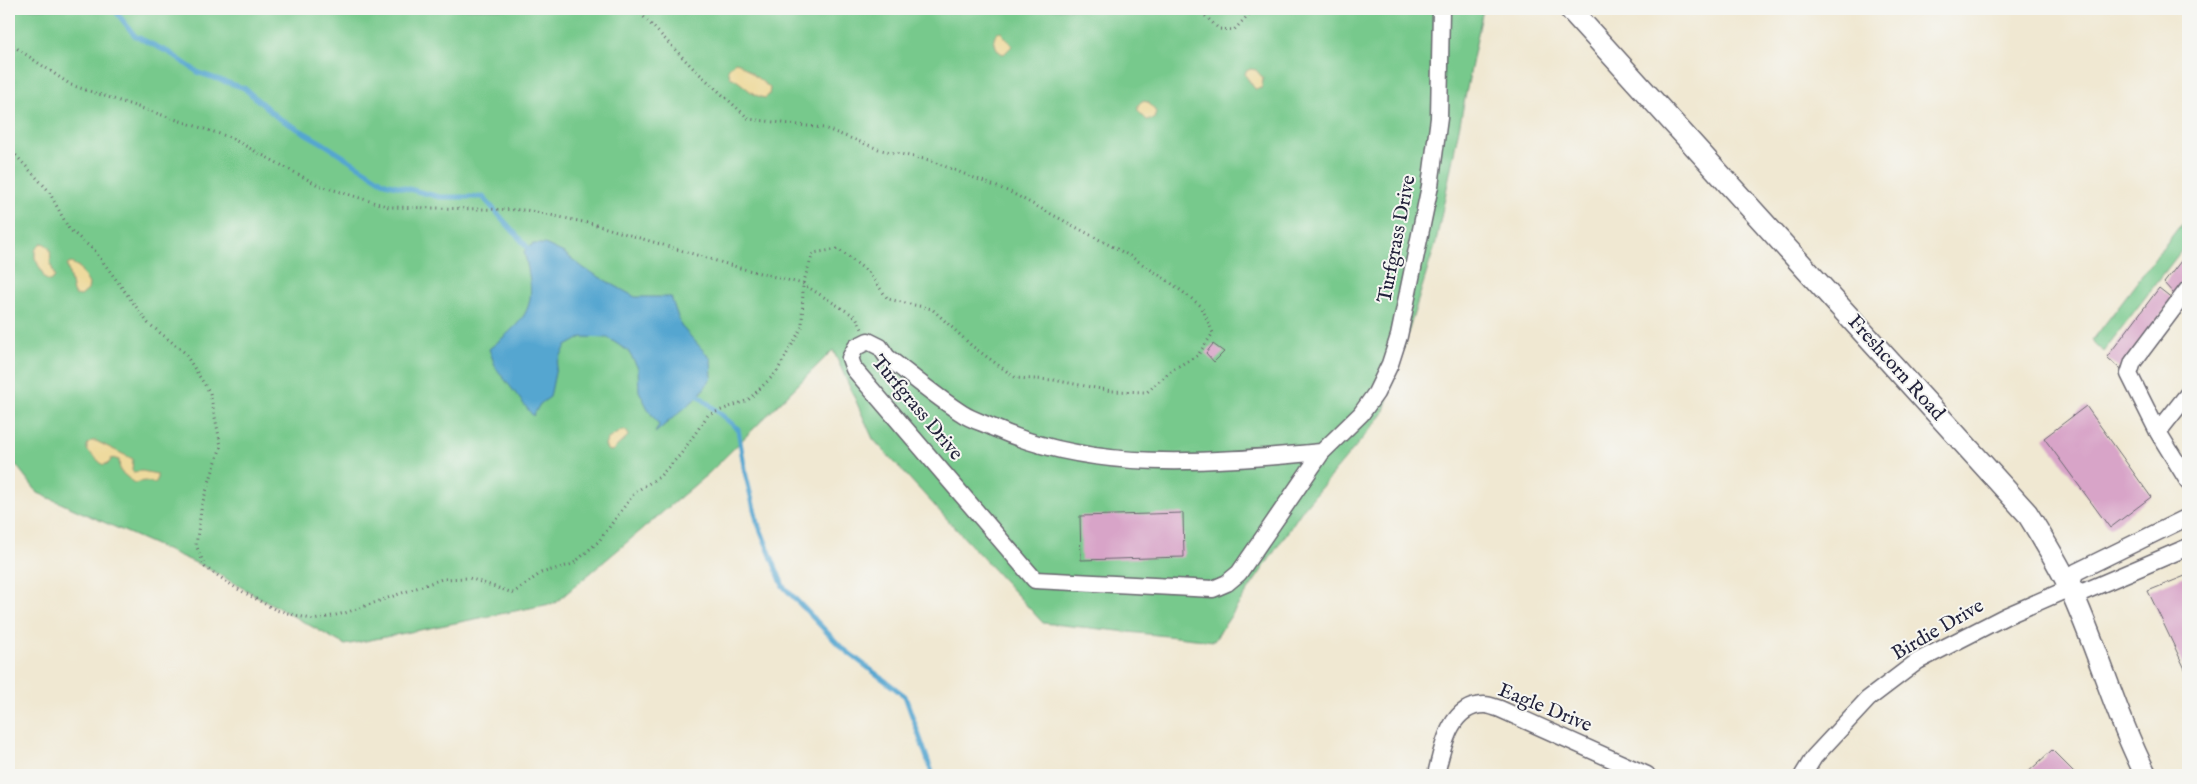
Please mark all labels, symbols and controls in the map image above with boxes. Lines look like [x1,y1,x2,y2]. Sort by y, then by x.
street label: Turfgrass Drive [1372,173,1422,305]
street label: Freshcorn Road [1842,310,1950,426]
street label: Turfgrass Drive [866,350,968,466]
street label: Birdie Drive [1888,594,1988,666]
street label: Eagle Drive [1494,678,1596,738]

